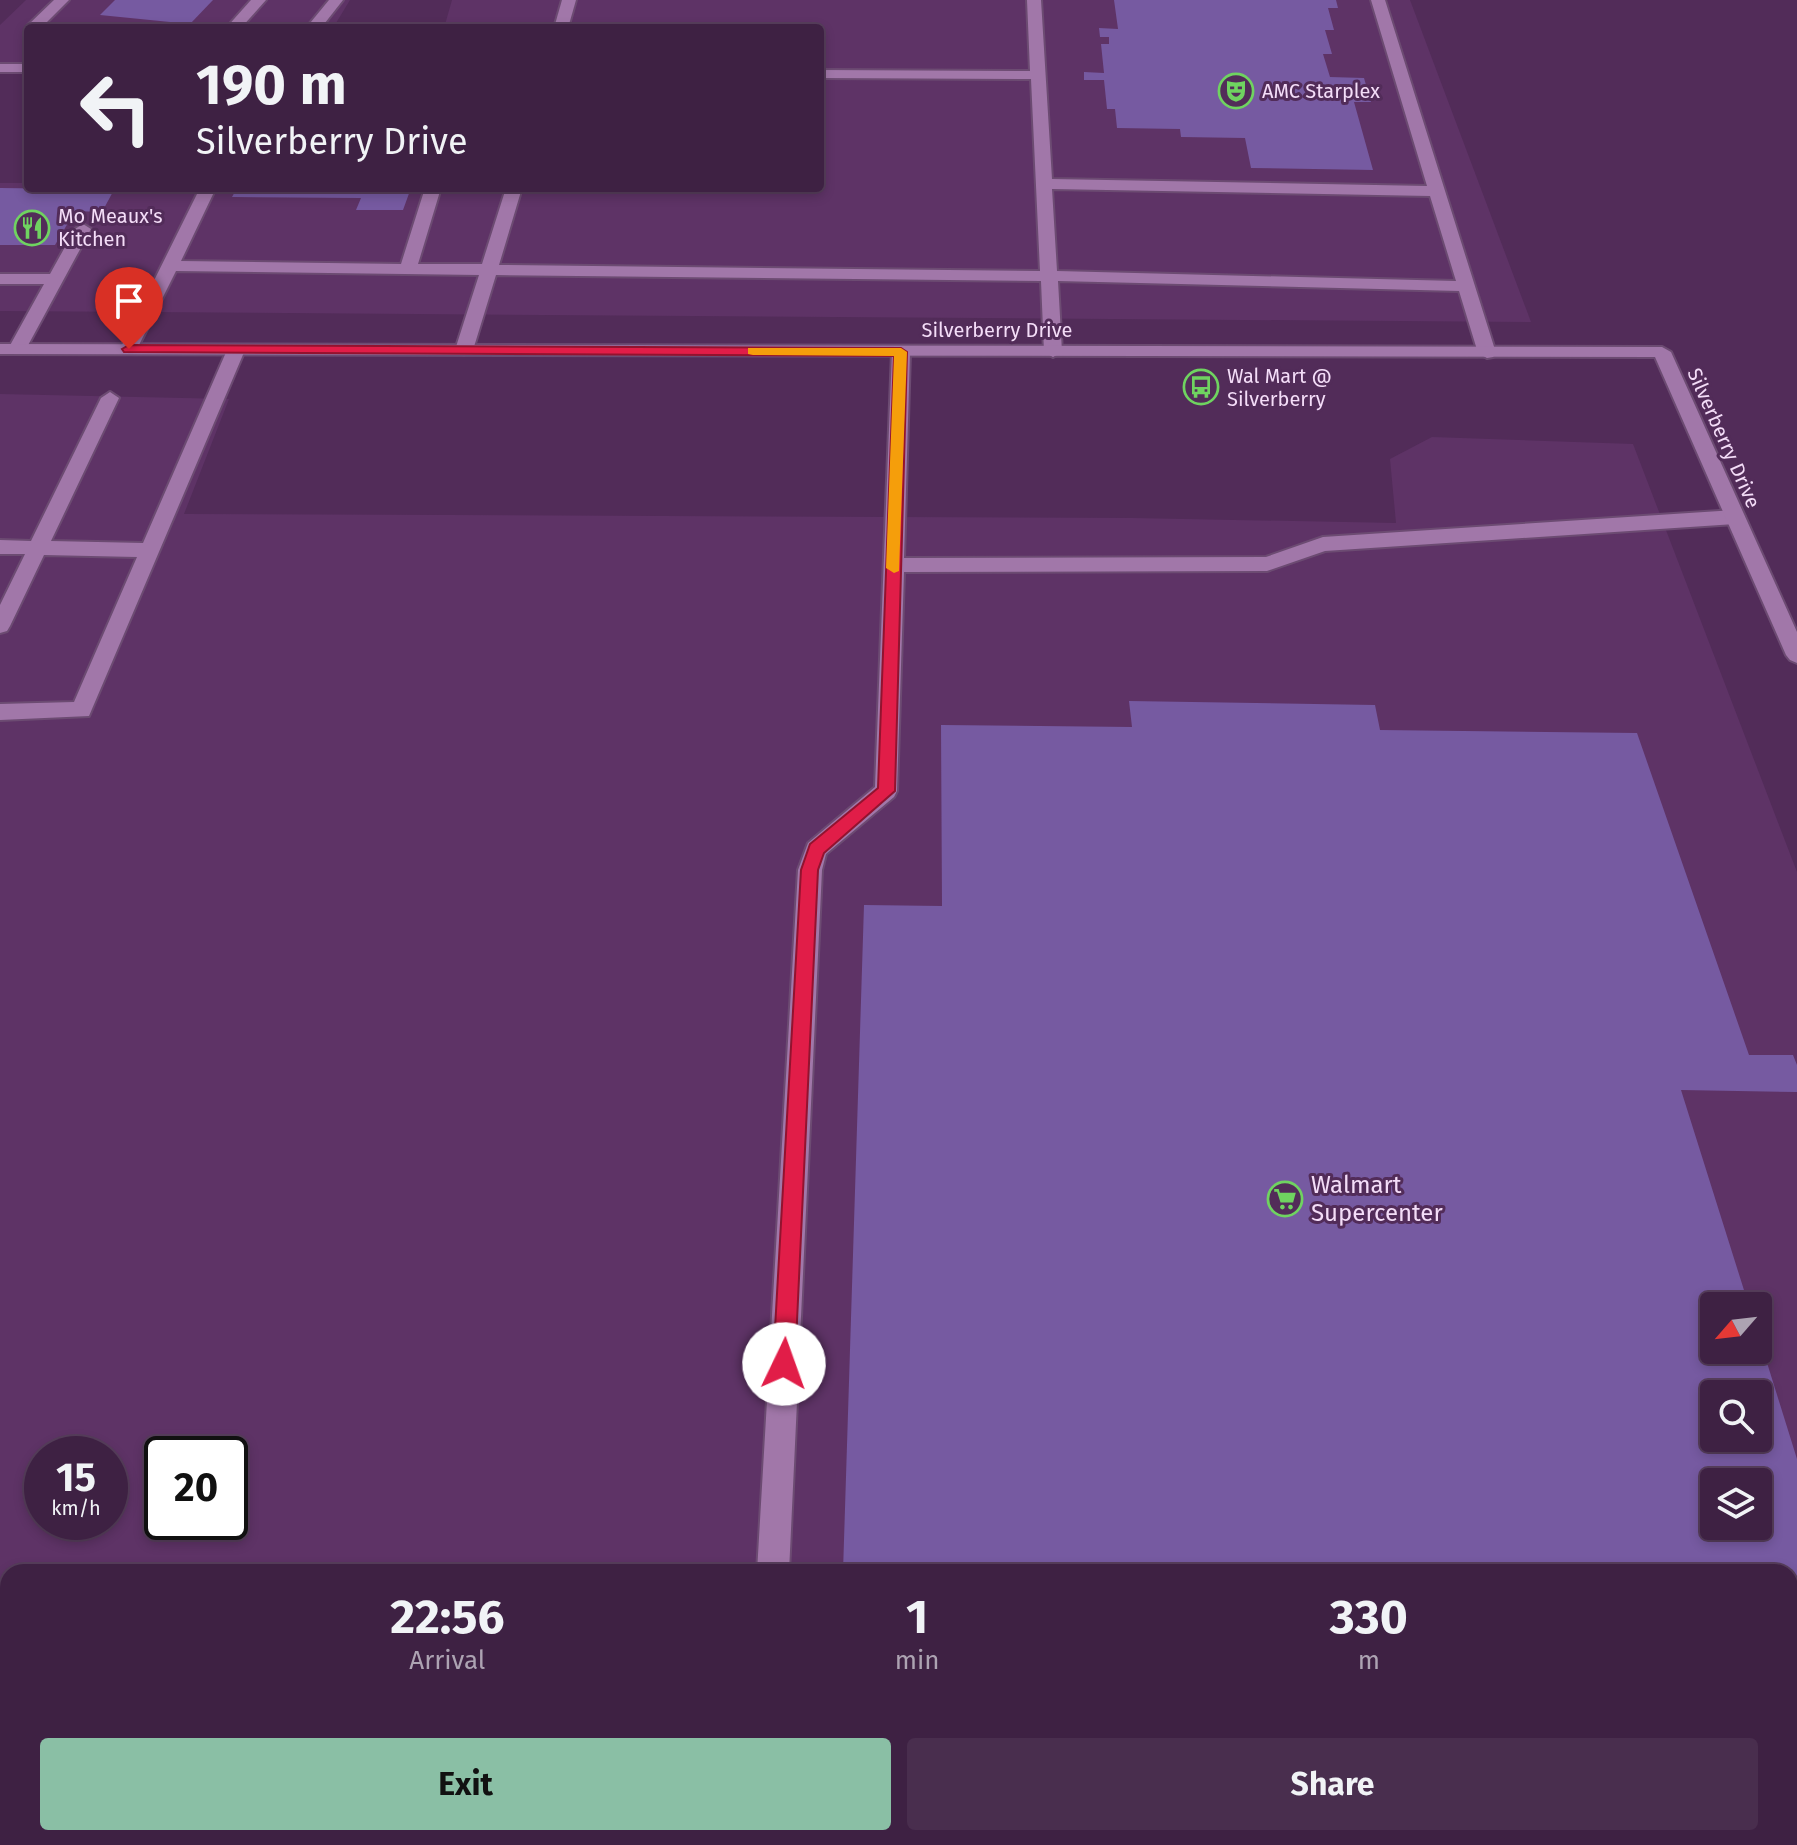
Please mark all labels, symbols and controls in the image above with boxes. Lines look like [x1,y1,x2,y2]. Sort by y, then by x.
text: 190 m [196,52,347,119]
icon: left [64,56,168,160]
theatre icon: AMC Starplex [1217,72,1255,110]
place label: AMC Starplex [1262,79,1380,103]
text: Silverberry Drive [196,120,468,164]
place label: Mo Meaux's Kitchen [58,204,163,251]
restaurant icon: Mo Meaux's Kitchen [13,209,51,247]
pin [95,267,163,349]
icon: arrive [107,279,151,323]
street label: Silverberry Drive [922,318,1072,342]
place label: Wal Mart @ Silverberry [1227,364,1332,411]
street label: Silverberry Drive [1682,364,1766,512]
bus stop icon: Wal Mart @ Silverberry [1182,368,1220,406]
place label: Walmart Supercenter [1311,1171,1443,1227]
supermarket icon: Walmart Supercenter [1266,1180,1304,1218]
north arrow [1700,1292,1772,1364]
map controls [1700,1292,1772,1540]
position arrow [742,1322,826,1406]
button: search [1700,1380,1772,1452]
speed limit sign: 20 [144,1436,248,1540]
text: 15 [56,1454,96,1502]
button: layers [1700,1468,1772,1540]
text: km/h [51,1496,101,1520]
text: 22:56 [390,1588,505,1646]
text: 1 [906,1588,928,1646]
text: 330 [1330,1588,1408,1646]
text: Arrival [409,1645,485,1676]
text: min [895,1645,940,1676]
text: m [1358,1645,1380,1676]
button: Exit [40,1738,891,1830]
button: Share [907,1738,1758,1830]

